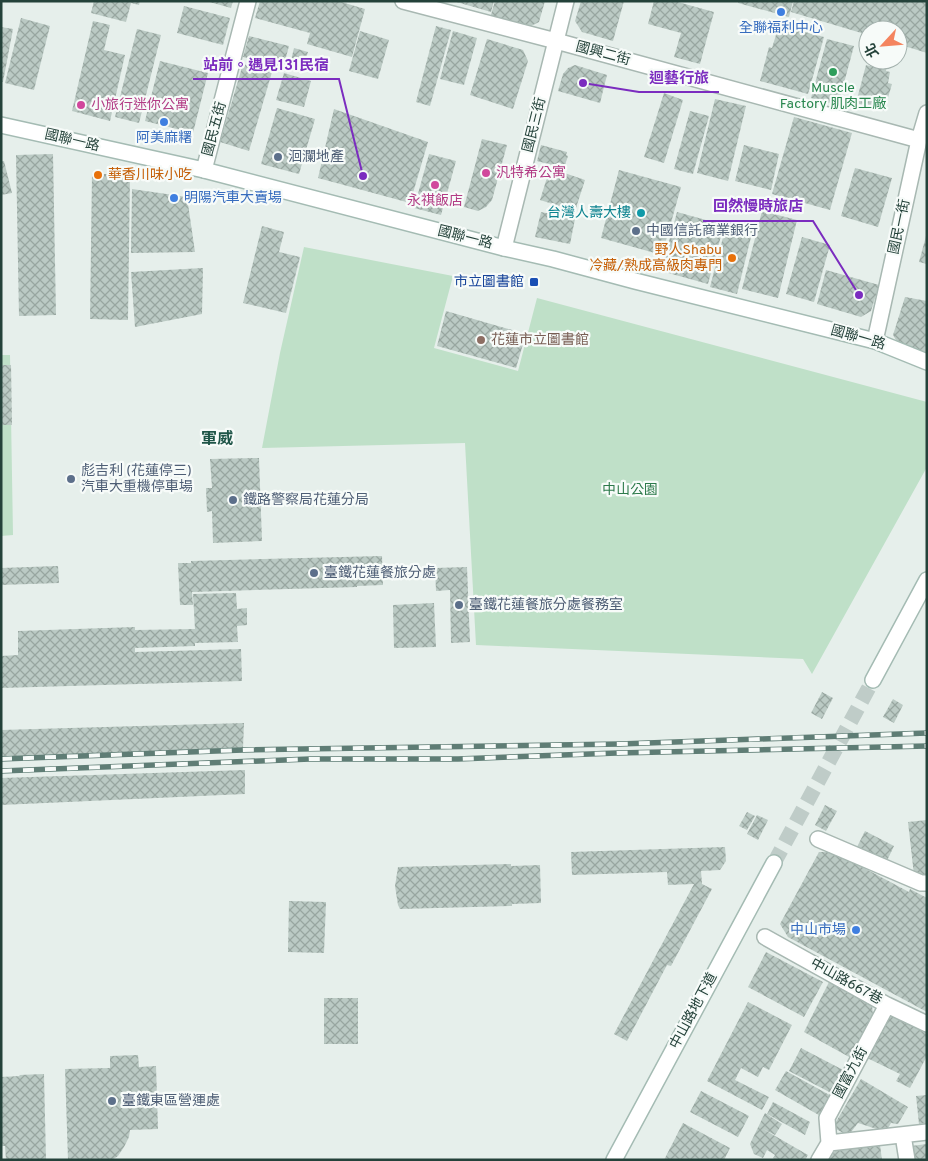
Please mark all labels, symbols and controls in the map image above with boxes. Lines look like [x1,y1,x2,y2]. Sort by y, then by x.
marker: 全聯福利中心 [775,6,787,18]
place label: 全聯福利中心 [739,20,823,37]
north arrow [858,20,908,70]
street label: 國興二街 [574,39,632,69]
text: 北 [862,40,883,60]
callout: 站前。遇見131民宿 [193,49,339,79]
text: 站前。遇見131民宿 [203,56,329,76]
callout: 迴藝行旅 [639,62,719,92]
marker: Muscle Factory 肌肉工廠 [827,66,839,78]
text: 迴藝行旅 [649,70,709,89]
place label: Muscle Factory 肌肉工廠 [780,80,886,113]
place label: 小旅行迷你公寓 [91,96,189,114]
street label: 國民三街 [520,96,550,154]
marker: 小旅行迷你公寓 [75,99,87,111]
street label: 國民五街 [200,100,230,158]
marker: 阿美麻糬 [158,116,170,128]
street label: 國聯一路 [43,126,101,156]
place label: 阿美麻糬 [136,130,192,147]
place label: 洄瀾地產 [288,148,344,166]
marker: 洄瀾地產 [272,151,284,163]
place label: 汎特希公寓 [496,164,566,182]
place label: 華香川味小吃 [108,167,192,184]
marker: 汎特希公寓 [480,167,492,179]
marker: 華香川味小吃 [92,169,104,181]
marker: 永祺飯店 [429,179,441,191]
place label: 明陽汽車大賣場 [184,190,282,207]
callout: 回然慢時旅店 [703,191,813,221]
marker: 明陽汽車大賣場 [168,192,180,204]
place label: 永祺飯店 [407,192,463,210]
text: 回然慢時旅店 [713,197,803,217]
street label: 國民一街 [886,198,914,256]
place label: 台灣人壽大樓 [547,205,631,222]
marker: 台灣人壽大樓 [635,207,647,219]
street label: 國聯一路 [436,223,494,253]
place label: 中國信託商業銀行 [646,223,758,240]
marker: 中國信託商業銀行 [630,225,642,237]
place label: 野人Shabu 冷藏/熟成高級肉專門 [589,242,722,275]
marker: 野人Shabu 冷藏/熟成高級肉專門 [726,252,738,264]
place label: 市立圖書館 [454,274,524,291]
marker: 市立圖書館 [528,276,540,288]
street label: 國聯一路 [829,322,887,354]
place label: 花蓮市立圖書館 [491,332,589,349]
marker: 花蓮市立圖書館 [475,334,487,346]
district label: 軍威 [201,429,233,450]
place label: 彪吉利 (花蓮停三) 汽車大重機停車場 [81,463,193,496]
marker: 彪吉利 (花蓮停三) 汽車大重機停車場 [65,473,77,485]
park label: 中山公園 [602,482,658,499]
place label: 鐵路警察局花蓮分局 [243,491,369,509]
marker: 鐵路警察局花蓮分局 [227,494,239,506]
place label: 臺鐵花蓮餐旅分處 [324,564,436,582]
marker: 臺鐵花蓮餐旅分處 [308,567,320,579]
place label: 臺鐵花蓮餐旅分處餐務室 [469,596,623,614]
marker: 臺鐵花蓮餐旅分處餐務室 [453,599,465,611]
place label: 中山市場 [790,922,846,939]
marker: 中山市場 [850,924,862,936]
street label: 中山路667巷 [807,955,885,1009]
street label: 中山路地下道 [667,970,721,1052]
street label: 國富九街 [830,1044,872,1102]
place label: 臺鐵東區營運處 [122,1092,220,1110]
marker: 臺鐵東區營運處 [106,1095,118,1107]

